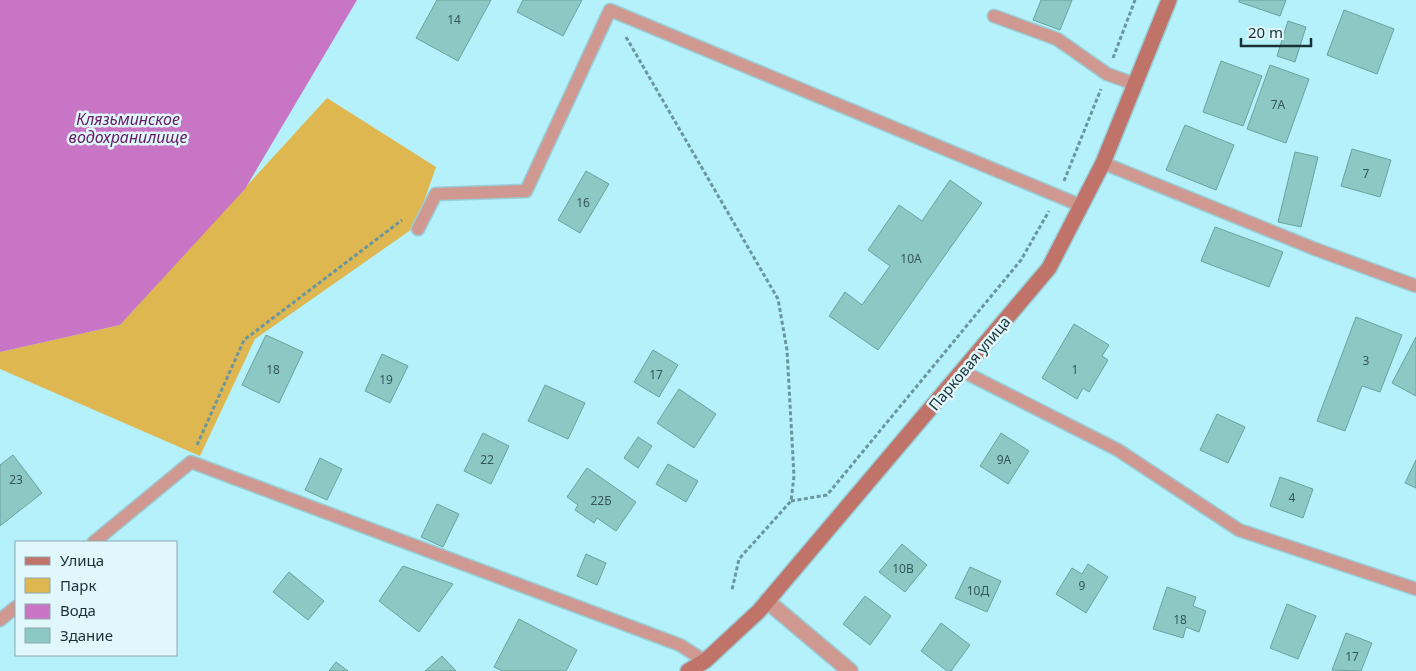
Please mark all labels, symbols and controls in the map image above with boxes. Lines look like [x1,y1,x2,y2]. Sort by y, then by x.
house number: 14 [447,11,461,28]
scale bar [1241,15,1311,47]
text: 20 m [1248,22,1283,42]
house number: 7А [1271,96,1286,113]
water label: Клязьминское водохранилище [69,108,188,148]
house number: 7 [1363,165,1370,182]
house number: 16 [576,194,590,211]
house number: 10А [900,250,922,267]
street label: Парковая улица [924,312,1014,414]
house number: 3 [1363,352,1370,369]
house number: 18 [266,361,280,378]
house number: 1 [1072,361,1078,378]
house number: 17 [649,366,663,383]
house number: 19 [379,371,393,388]
house number: 22 [480,451,494,468]
house number: 9А [997,451,1012,468]
house number: 23 [9,471,23,488]
house number: 4 [1289,489,1296,506]
house number: 22Б [590,492,612,509]
legend [15,541,178,656]
text: Улица [60,550,104,570]
house number: 10В [892,560,914,577]
text: Парк [60,575,96,595]
house number: 9 [1079,577,1086,594]
house number: 10Д [967,582,989,599]
text: Вода [60,600,96,620]
house number: 18 [1173,611,1187,628]
text: Здание [60,625,113,645]
house number: 17 [1345,648,1359,665]

